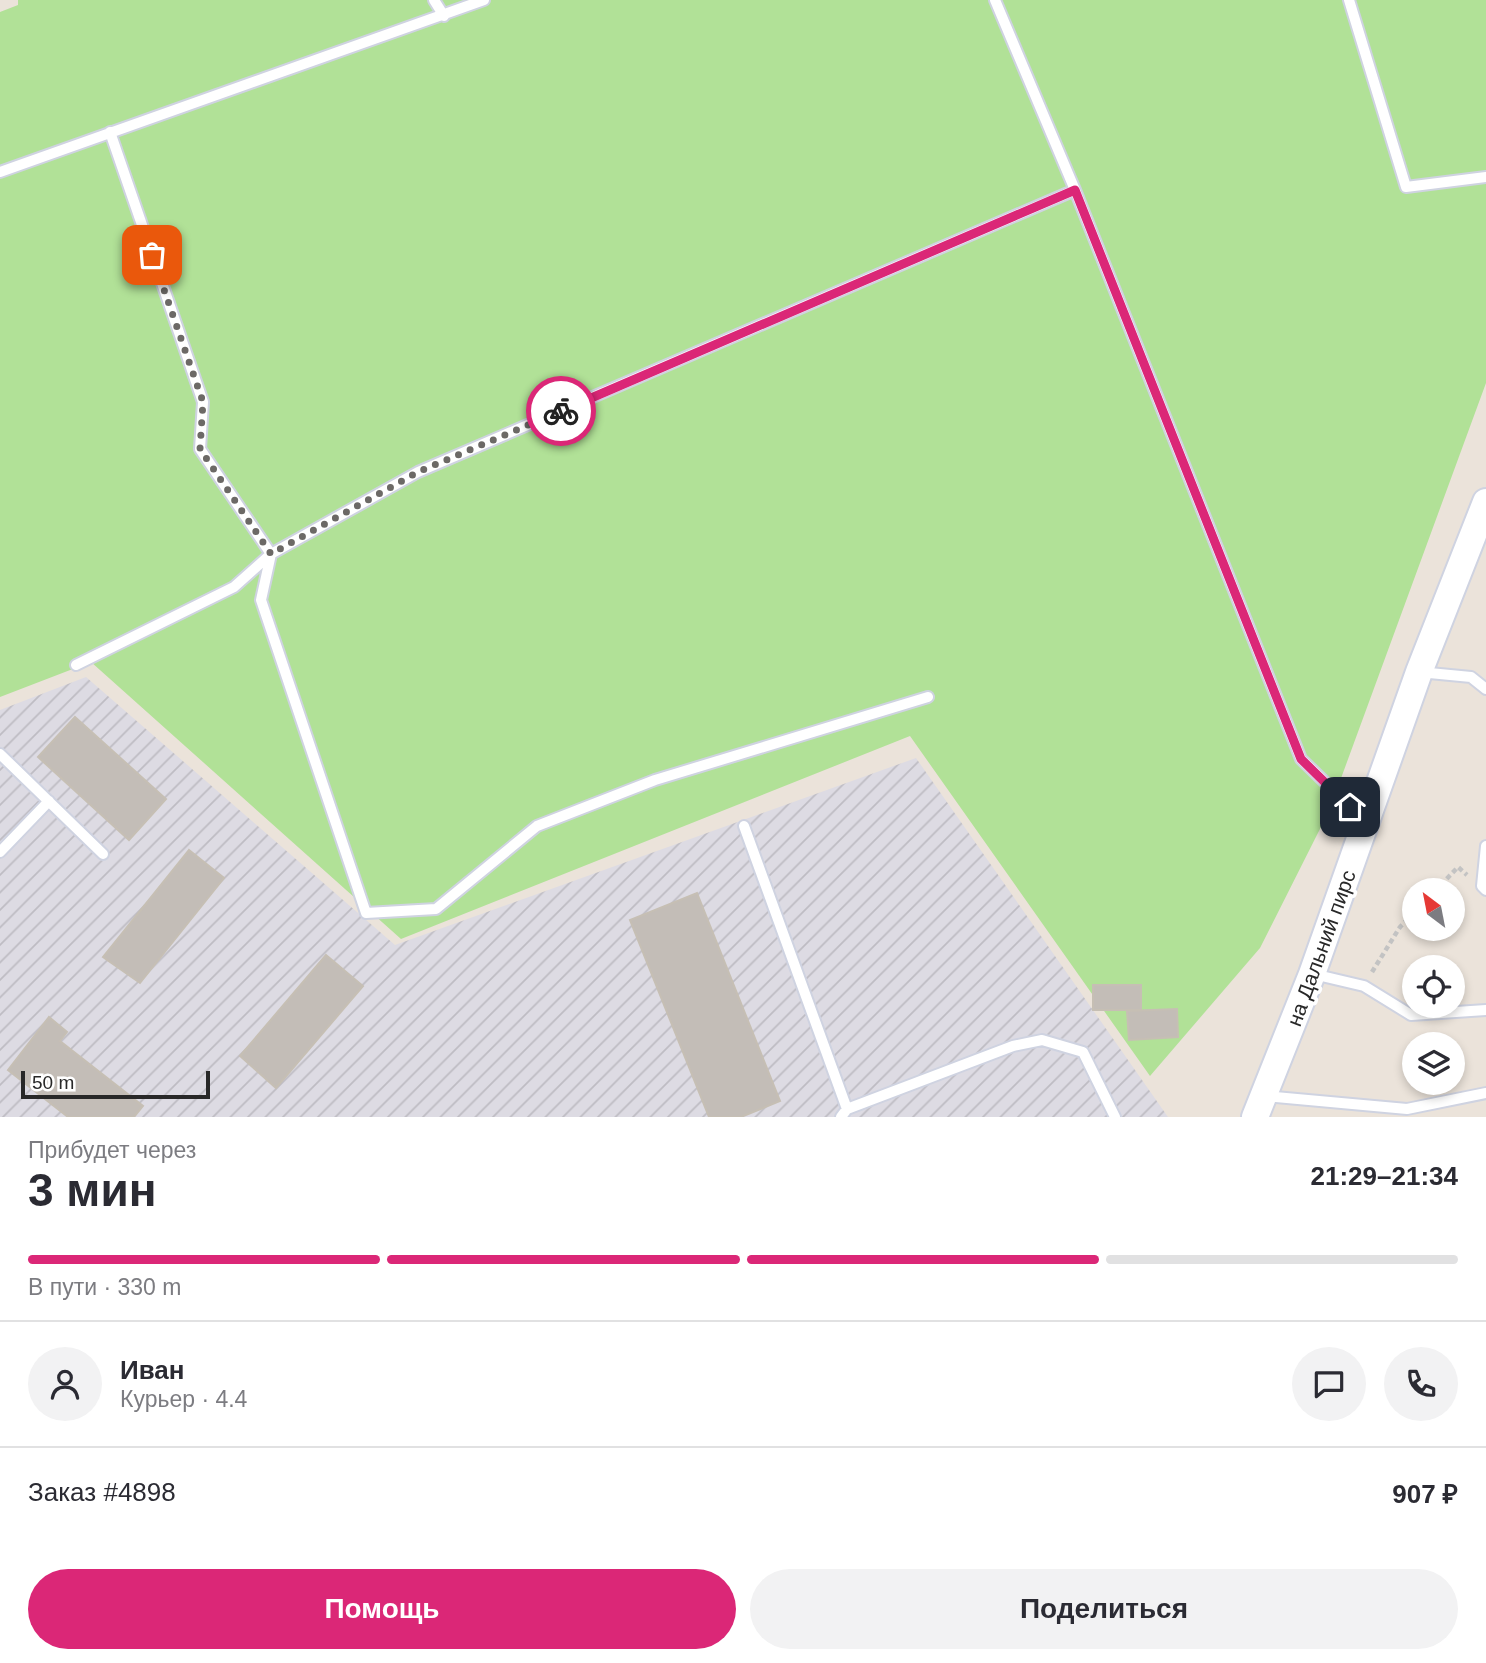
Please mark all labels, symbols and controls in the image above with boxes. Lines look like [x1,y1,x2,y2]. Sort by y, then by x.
pin [122,225,182,285]
icon: bag [133,236,171,274]
courier [526,376,596,446]
icon: bike [542,392,580,430]
pin [1320,777,1380,837]
icon: home [1331,788,1369,826]
street label: на Дальний пирс [1282,867,1360,1029]
north arrow [1402,878,1465,942]
map controls [1402,878,1465,1095]
button: locate [1402,955,1465,1018]
button: layers [1402,1032,1465,1095]
scale bar [21,1068,210,1100]
text: 50 m [32,1072,74,1093]
text: Прибудет через [28,1137,196,1163]
text: 21:29–21:34 [1311,1161,1458,1191]
text: 3 мин [28,1164,156,1216]
text: В пути · 330 m [28,1274,181,1300]
button: person [28,1347,102,1421]
button: chat [1292,1347,1366,1421]
button: phone [1384,1347,1458,1421]
text: Иван [120,1355,185,1385]
text: Курьер · 4.4 [120,1386,247,1412]
text: Заказ #4898 [28,1477,176,1507]
text: 907 ₽ [1392,1479,1458,1509]
button: Помощь [28,1569,736,1649]
button: Поделиться [750,1569,1458,1649]

